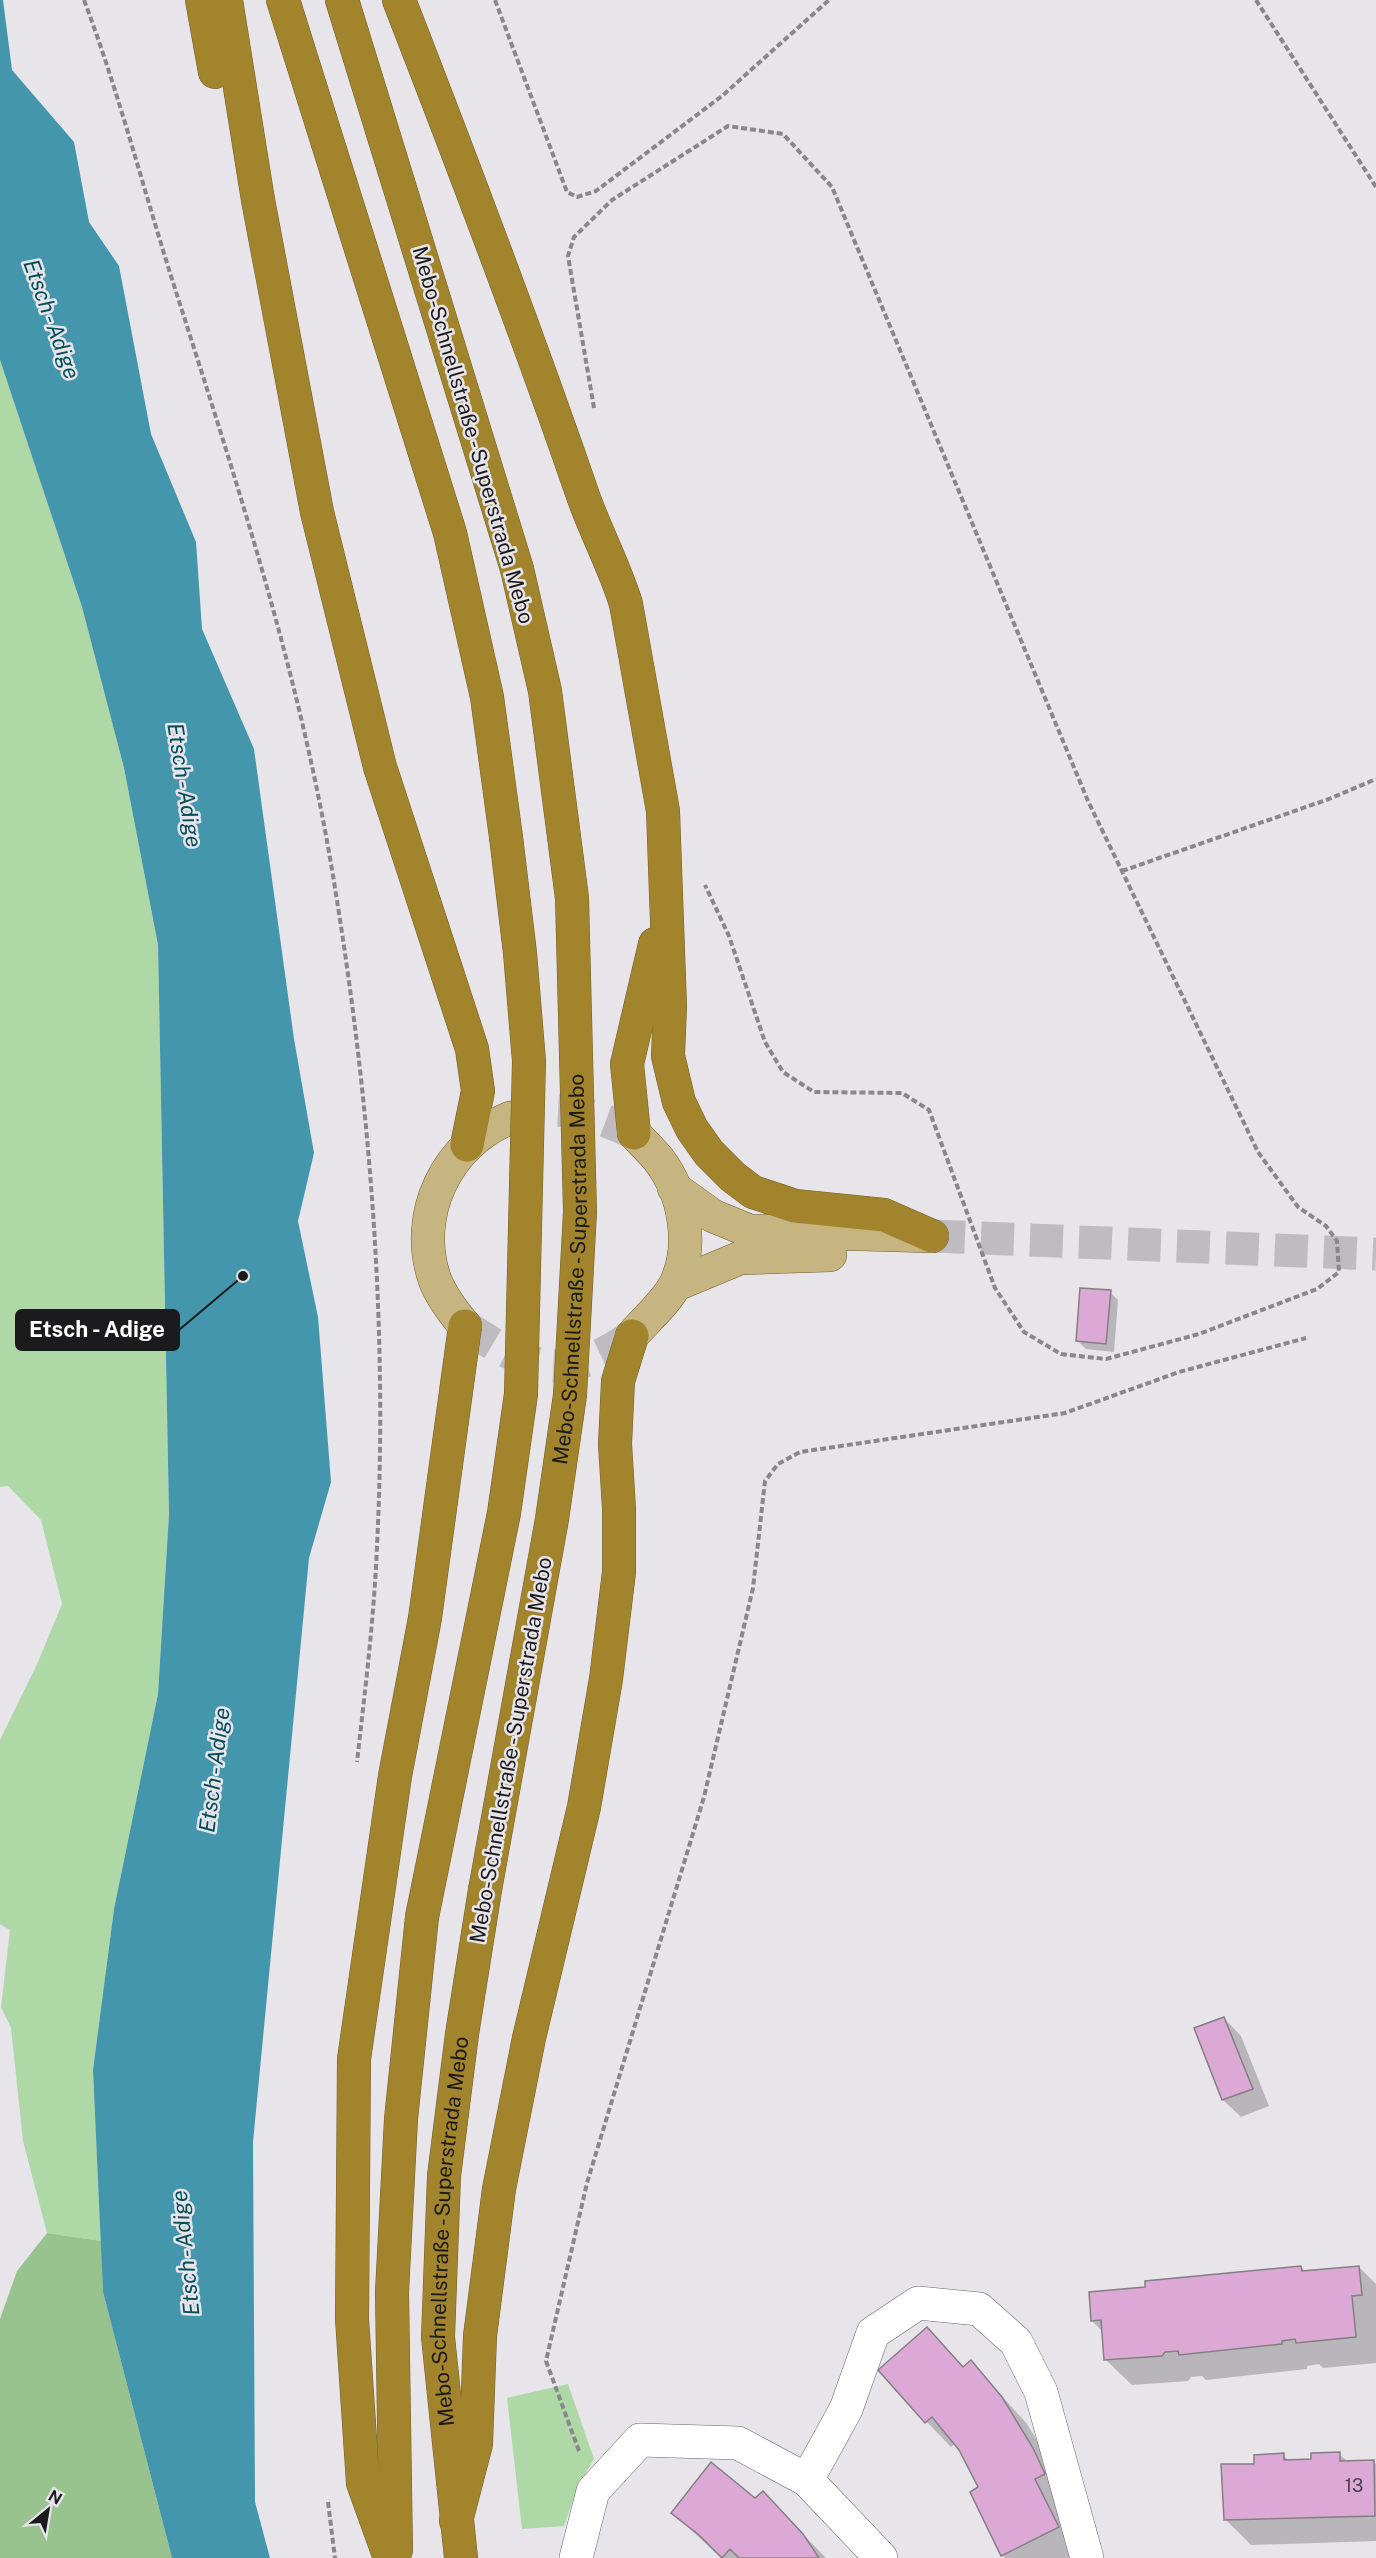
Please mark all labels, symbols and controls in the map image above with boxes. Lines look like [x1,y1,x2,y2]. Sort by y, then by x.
street label: Mebo-Schnellstraße - Superstrada Mebo [408,243,539,626]
water label: Etsch - Adige [18,256,86,383]
water label: Etsch - Adige [162,721,208,849]
street label: Mebo-Schnellstraße - Superstrada Mebo [547,1073,592,1466]
callout: Etsch - Adige [16,1310,179,1350]
text: Etsch - Adige [29,1316,165,1342]
street label: Mebo-Schnellstraße - Superstrada Mebo [464,1555,557,1945]
water label: Etsch - Adige [193,1706,235,1834]
street label: Mebo-Schnellstraße - Superstrada Mebo [425,2035,474,2428]
water label: Etsch - Adige [166,2189,204,2317]
house number: 13 [1345,2475,1363,2496]
north arrow [18,2480,78,2540]
text: N [45,2486,65,2509]

